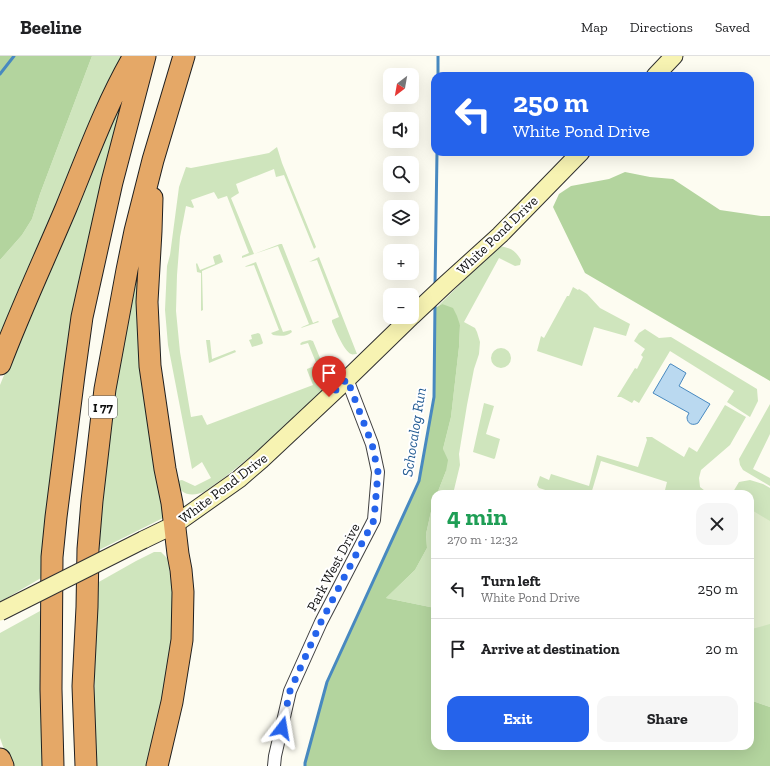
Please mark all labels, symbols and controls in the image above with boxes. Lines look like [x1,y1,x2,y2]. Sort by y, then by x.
text: Beeline [20,16,82,39]
text: Map [581,19,608,36]
text: Directions [630,19,693,36]
text: Saved [715,19,750,36]
north arrow [383,68,419,104]
map controls [383,68,419,324]
text: 250 m [513,86,589,119]
icon: left [447,88,499,140]
button: sound [383,112,419,148]
text: White Pond Drive [513,120,650,142]
button: search [383,156,419,192]
street label: White Pond Drive [453,192,542,278]
button: layers [383,200,419,236]
button: + [383,244,419,280]
button: − [383,288,419,324]
pin [312,356,346,397]
icon: arrive [318,362,340,384]
water label: Schocalog Run [398,386,430,478]
road number: I 77 [89,396,117,418]
street label: White Pond Drive [176,449,271,527]
text: 4 min [447,502,508,531]
button: close [696,503,738,545]
street label: Park West Drive [303,520,364,614]
text: 270 m · 12:32 [447,532,518,547]
text: Turn left [481,572,541,590]
icon: left [447,578,469,600]
text: 250 m [698,580,738,598]
text: White Pond Drive [481,590,580,605]
icon: arrive [447,638,469,660]
text: Arrive at destination [481,640,620,658]
text: 20 m [705,640,738,658]
button: Exit [447,696,589,742]
button: Share [597,696,738,742]
position arrow [261,707,303,749]

